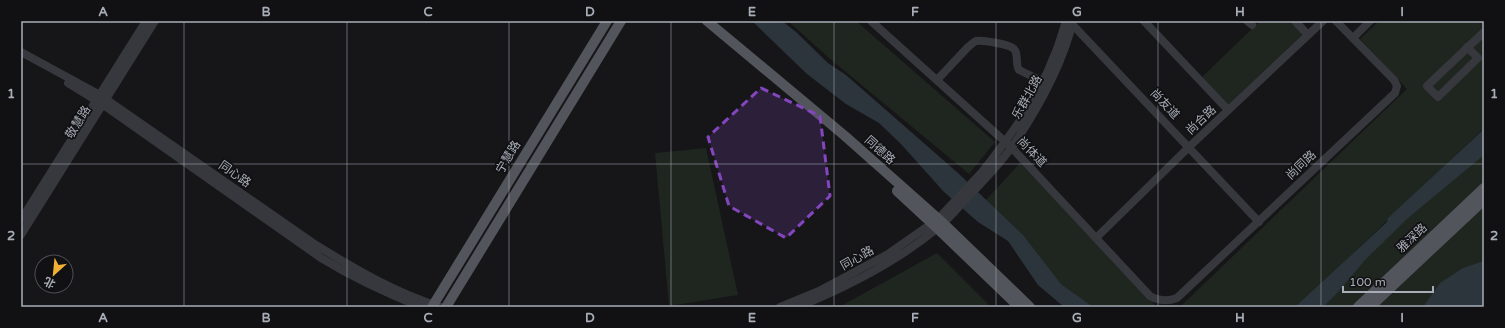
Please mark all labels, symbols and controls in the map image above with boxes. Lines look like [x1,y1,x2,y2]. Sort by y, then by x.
text: A [98,4,108,20]
text: B [261,4,271,20]
text: C [423,4,433,20]
text: D [585,4,595,20]
text: E [748,4,756,20]
text: F [911,4,919,20]
text: G [1072,4,1082,20]
text: H [1235,4,1245,20]
text: I [1400,4,1404,20]
street label: 乐群北路 [1009,73,1045,121]
text: 1 [7,86,15,102]
street label: 尚友道 [1148,86,1182,122]
text: 1 [1490,86,1498,102]
street label: 敬慧路 [63,103,93,141]
street label: 尚合路 [1183,103,1219,137]
street label: 同德路 [862,133,898,167]
street label: 尚体道 [1014,134,1050,170]
street label: 宁慧路 [493,138,523,176]
street label: 尚同路 [1283,148,1319,182]
street label: 同心路 [216,158,254,190]
street label: 雅深路 [1394,221,1430,255]
text: 2 [7,228,15,244]
text: 2 [1490,228,1498,244]
street label: 同心路 [838,243,876,273]
north arrow [34,254,74,294]
scale bar [1343,268,1433,294]
text: 北 [42,274,58,291]
text: 100 m [1349,275,1386,289]
text: A [98,310,108,326]
text: B [261,310,271,326]
text: C [423,310,433,326]
text: D [585,310,595,326]
text: E [748,310,756,326]
text: F [911,310,919,326]
text: G [1072,310,1082,326]
text: H [1235,310,1245,326]
text: I [1400,310,1404,326]

